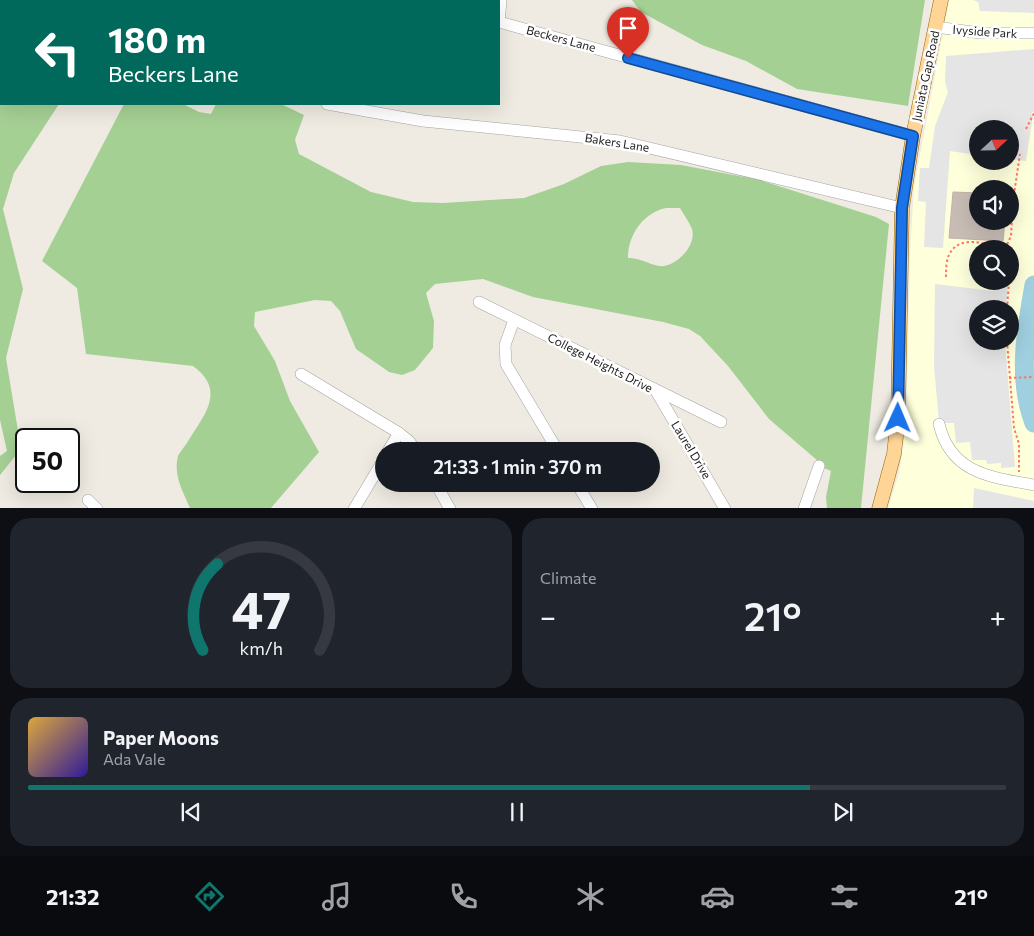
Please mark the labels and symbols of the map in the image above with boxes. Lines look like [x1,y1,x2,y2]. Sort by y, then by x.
pin [607,7,649,58]
street label: Beckers Lane [525,22,597,54]
street label: Ivyside Park [952,22,1018,40]
street label: Juniata Gap Road [909,29,942,123]
north arrow [969,120,1019,170]
street label: Bakers Lane [584,130,650,154]
street label: College Heights Drive [545,329,655,395]
position arrow [871,391,923,443]
street label: Laurel Drive [669,418,715,481]
speed limit sign: 50 [15,428,80,493]

